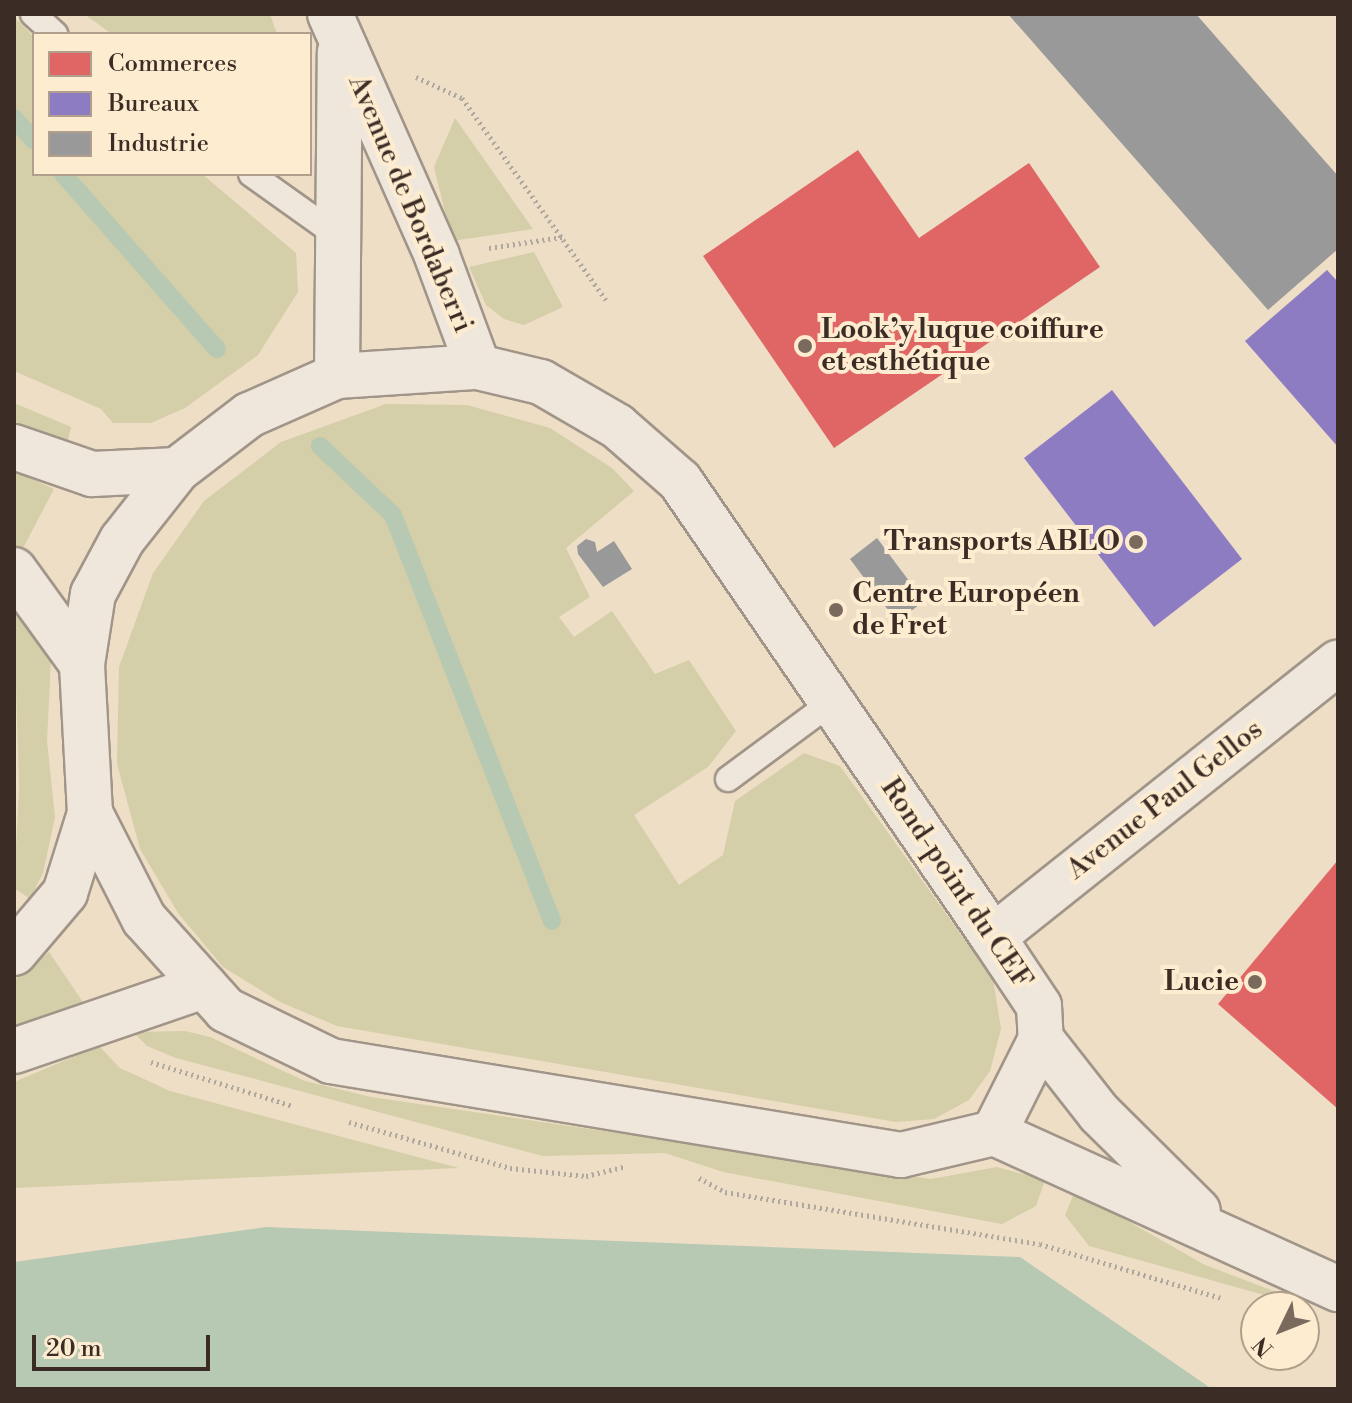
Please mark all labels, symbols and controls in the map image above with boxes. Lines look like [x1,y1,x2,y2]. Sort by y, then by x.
legend [32,32,312,176]
text: Commerces [108,49,237,79]
street label: Avenue de Bordaberri [341,70,479,338]
text: Bureaux [108,89,199,119]
text: Industrie [108,129,209,159]
place label: Look’y luque coiffure et esthétique [821,313,1104,379]
marker: Look’y luque coiffure et esthétique [796,337,814,355]
place label: Transports ABLO [884,525,1120,559]
marker: Transports ABLO [1127,533,1145,551]
place label: Centre Européen de Fret [852,577,1080,643]
marker: Centre Européen de Fret [827,601,845,619]
street label: Avenue Paul Gellos [1060,713,1270,887]
street label: Rond-point du CEF [873,772,1039,996]
place label: Lucie [1164,965,1239,999]
marker: Lucie [1246,973,1264,991]
north arrow [1240,1291,1320,1371]
scale bar [36,1319,214,1369]
text: N [1248,1331,1279,1362]
text: 20 m [46,1334,102,1364]

